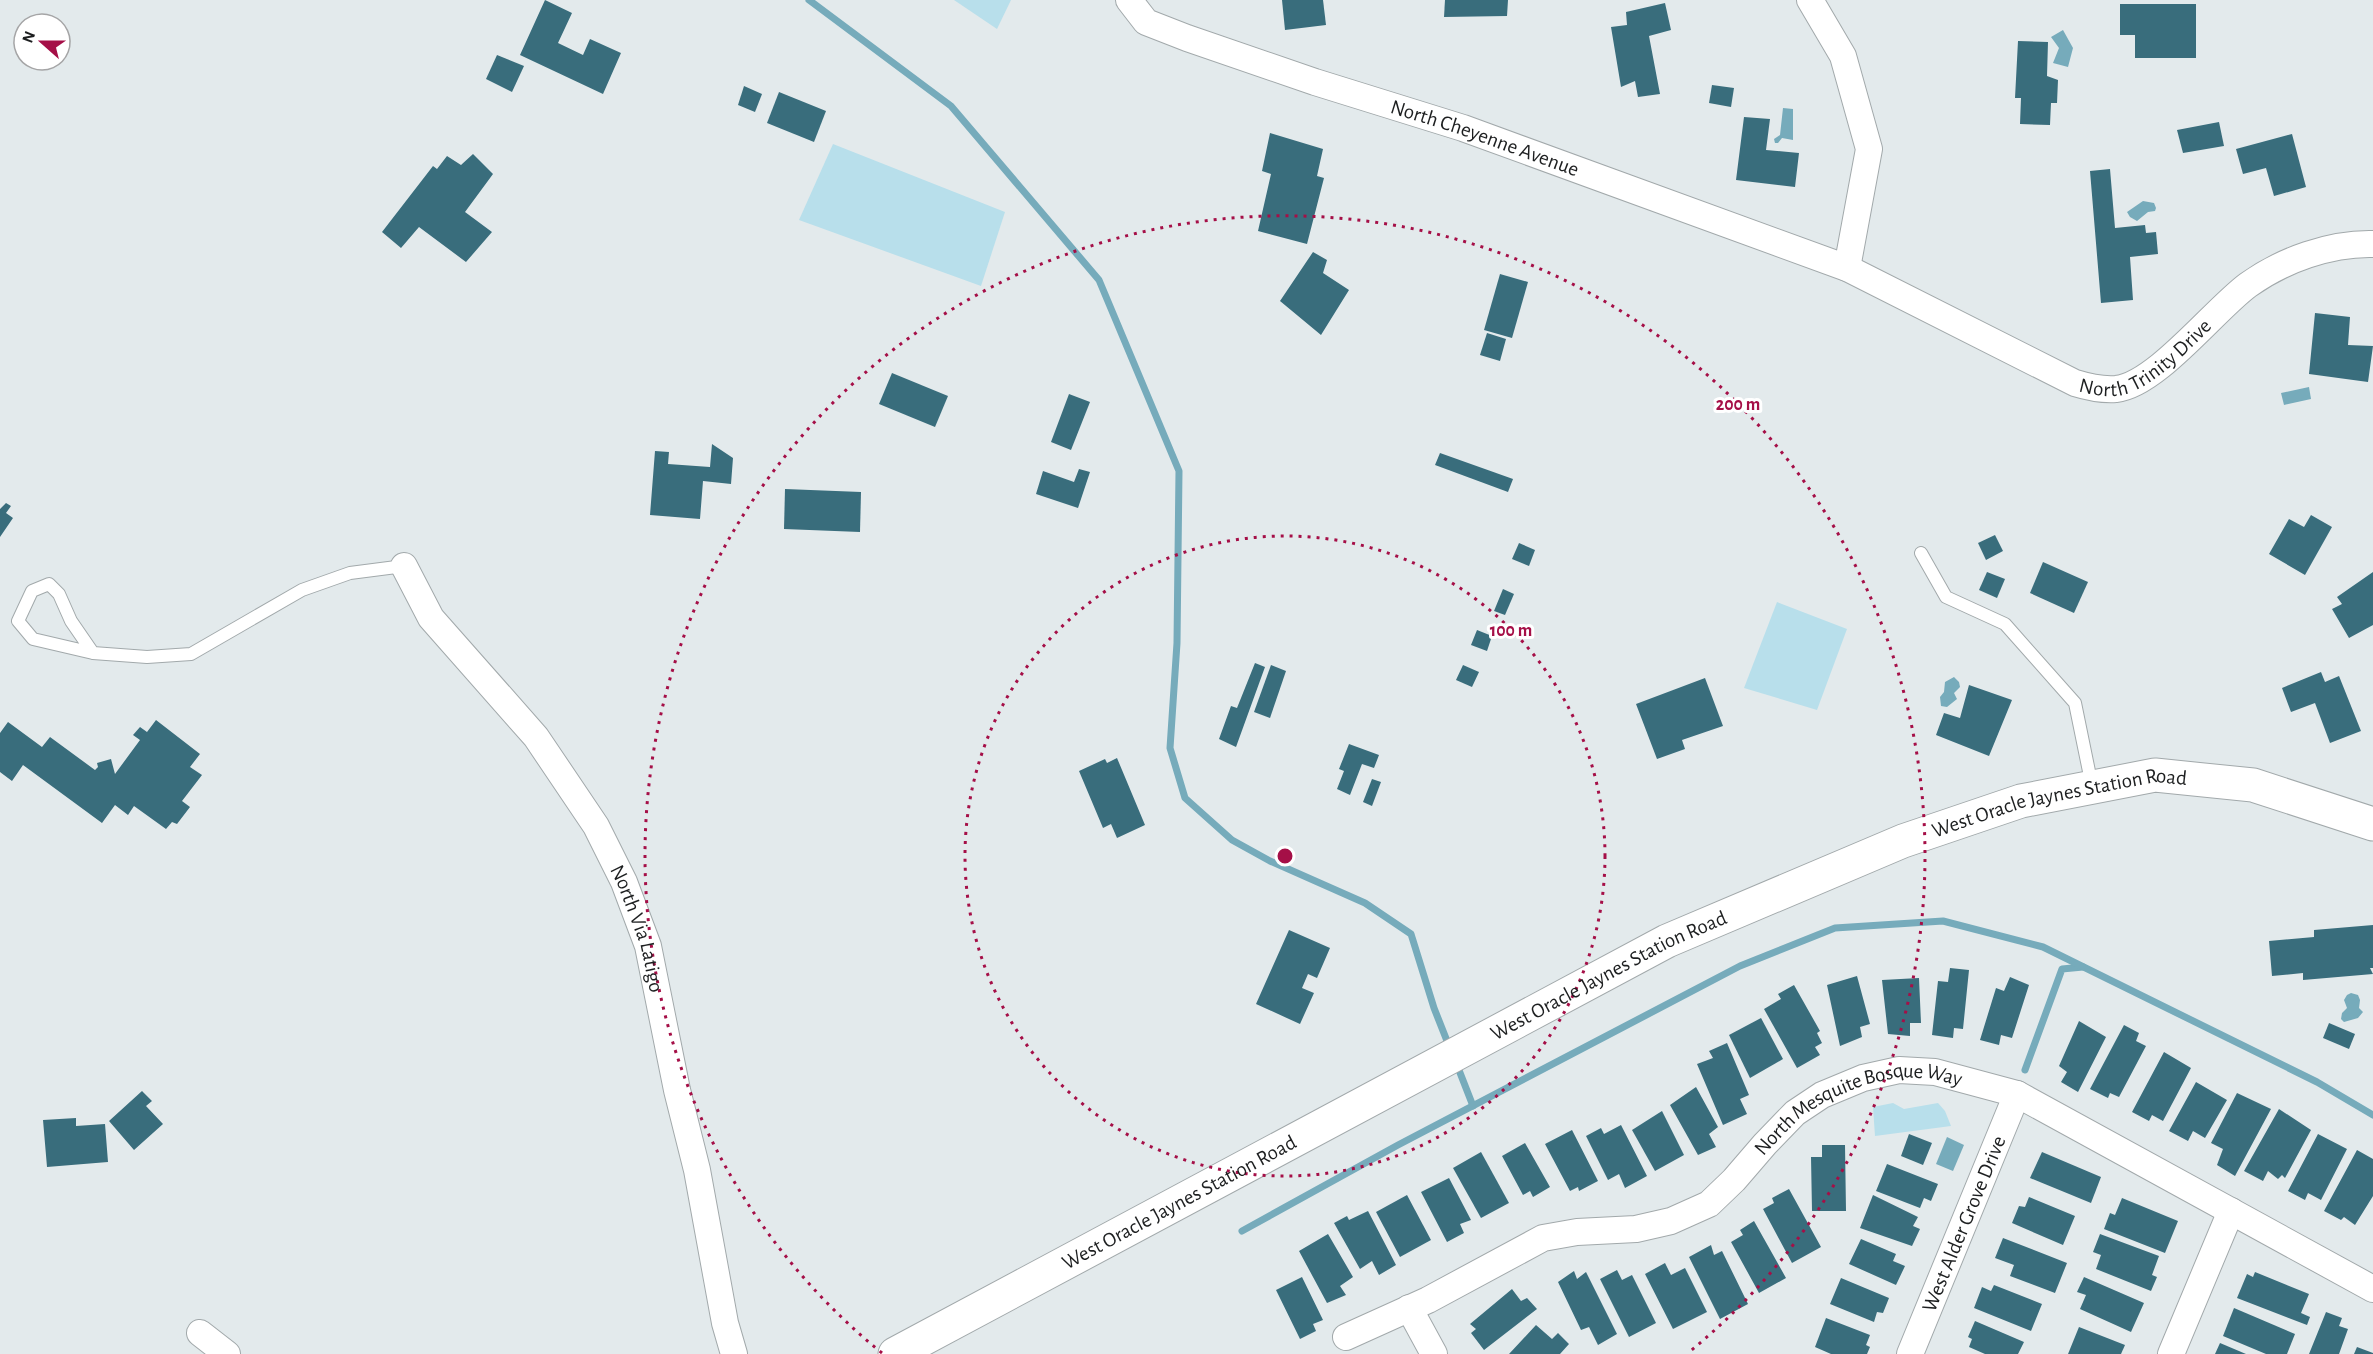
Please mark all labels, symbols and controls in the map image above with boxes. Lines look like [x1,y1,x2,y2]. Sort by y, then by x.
north arrow [12,12,72,72]
text: N [19,29,38,45]
street label: North Cheyenne Avenue [1388,96,1582,180]
street label: North Trinity Drive [2077,315,2215,400]
text: 200 m [1716,396,1760,414]
text: 100 m [1490,622,1532,640]
street label: West Oracle Jaynes Station Road [1929,765,2188,841]
centre of rings [1275,846,1295,866]
street label: North Via Latigo [606,862,667,994]
street label: West Oracle Jaynes Station Road [1487,907,1730,1044]
street label: North Mesquite Bosque Way [1750,1059,1965,1159]
street label: West Oracle Jaynes Station Road [1059,1131,1300,1274]
street label: West Alder Grove Drive [1919,1133,2010,1315]

